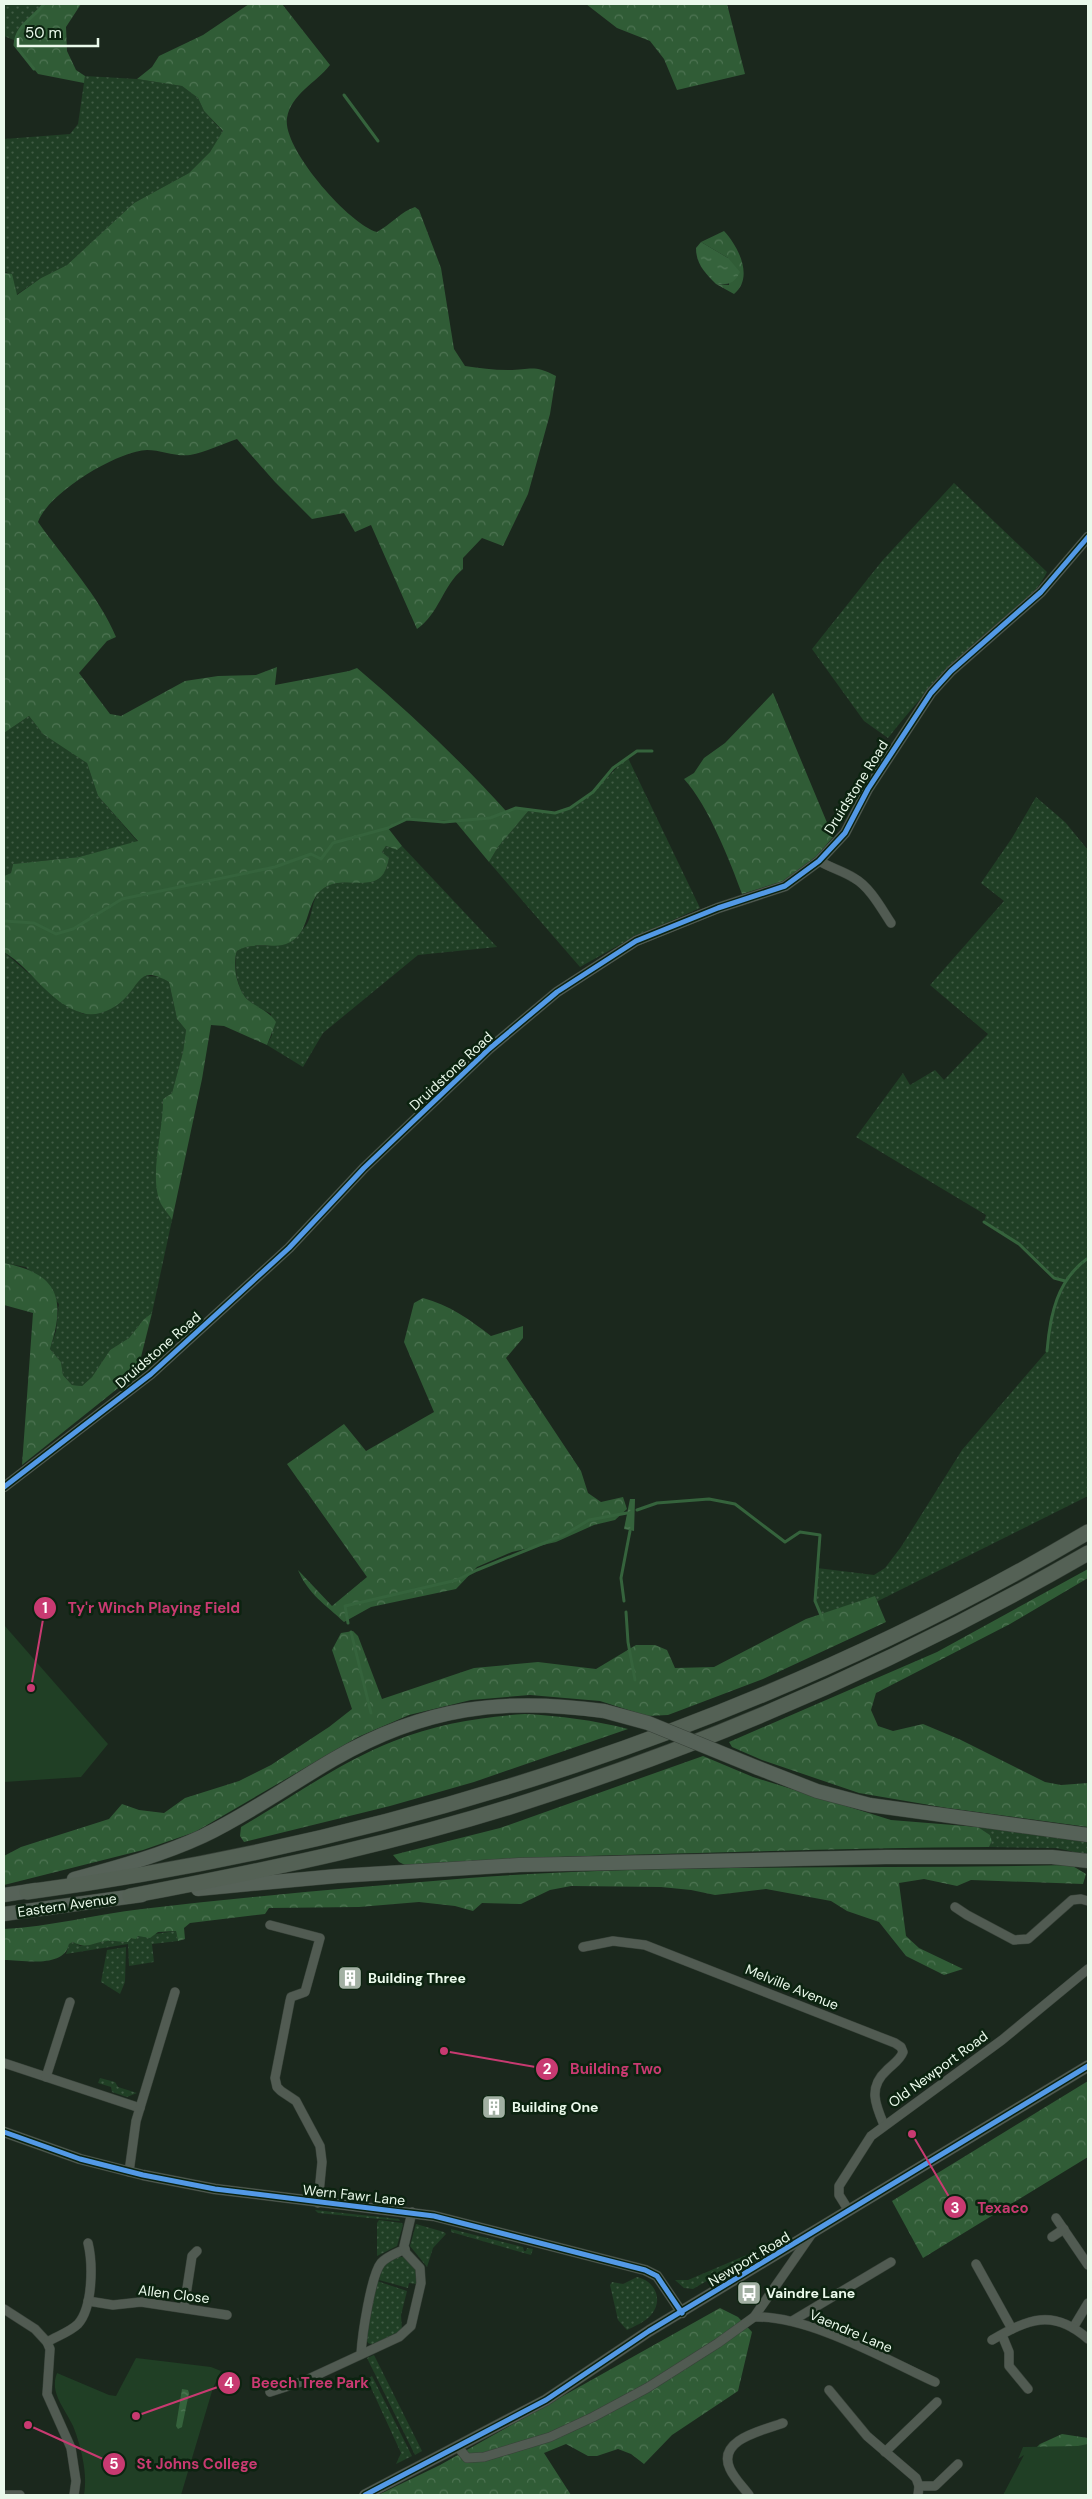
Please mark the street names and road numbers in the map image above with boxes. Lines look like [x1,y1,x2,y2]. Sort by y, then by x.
street label: Druidstone Road [820,737,892,837]
street label: Druidstone Road [406,1028,496,1114]
street label: Druidstone Road [111,1308,205,1392]
street label: Eastern Avenue [16,1889,118,1921]
street label: Melville Avenue [743,1960,841,2014]
street label: Old Newport Road [885,2027,991,2111]
street label: Wern Fawr Lane [302,2181,406,2209]
street label: Newport Road [705,2228,793,2290]
street label: Allen Close [137,2281,211,2307]
street label: Vaendre Lane [807,2305,895,2357]

